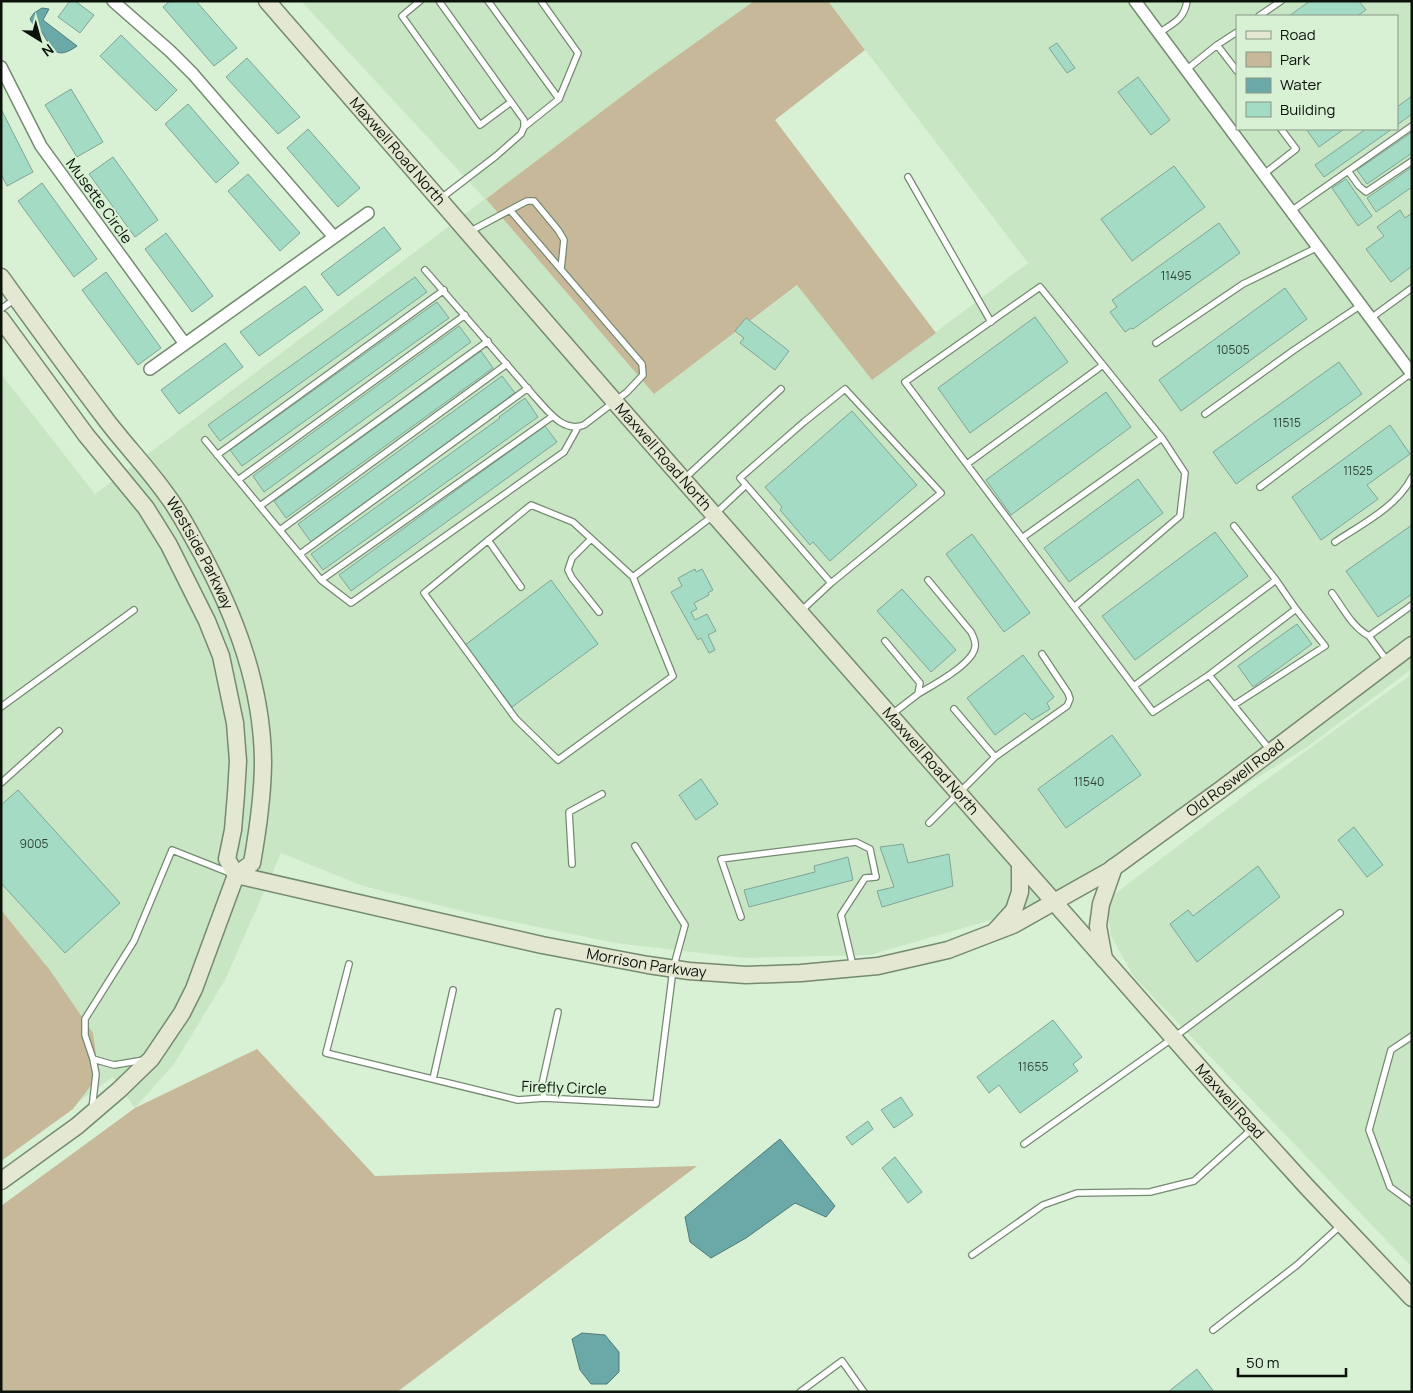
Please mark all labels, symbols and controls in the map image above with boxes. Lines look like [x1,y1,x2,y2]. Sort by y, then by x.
north arrow [15,15,65,65]
legend [1236,15,1398,130]
text: Road [1280,24,1316,45]
text: N [38,40,58,61]
text: Park [1280,49,1310,70]
text: Water [1280,74,1322,95]
street label: Maxwell Road North [345,92,451,210]
text: Building [1280,99,1335,120]
street label: Musette Circle [61,154,138,248]
house number: 11495 [1161,267,1191,284]
house number: 10505 [1216,341,1250,358]
street label: Maxwell Road North [611,398,717,515]
house number: 11515 [1273,414,1301,431]
house number: 11525 [1343,462,1373,479]
street label: Westside Parkway [161,493,238,613]
street label: Maxwell Road North [878,703,984,819]
street label: Old Roswell Road [1182,734,1288,821]
house number: 11540 [1074,773,1104,790]
house number: 9005 [19,835,49,852]
street label: Morrison Parkway [585,943,707,982]
house number: 11655 [1018,1058,1048,1075]
street label: Maxwell Road [1191,1059,1269,1143]
street label: Firefly Circle [521,1076,607,1099]
scale bar [1238,1346,1346,1378]
text: 50 m [1246,1352,1280,1373]

